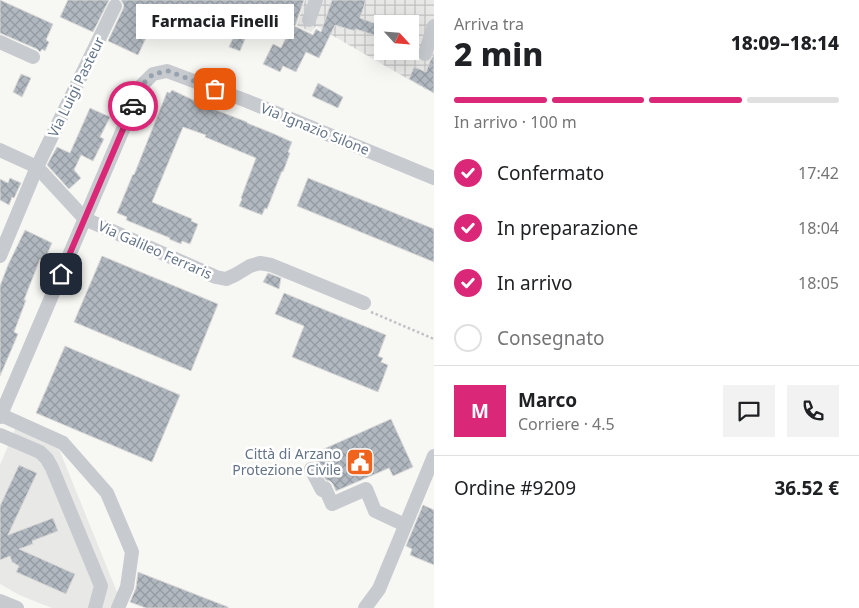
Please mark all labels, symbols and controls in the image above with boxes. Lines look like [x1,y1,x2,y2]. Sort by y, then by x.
callout: Farmacia Finelli [136,4,294,39]
text: Farmacia Finelli [151,10,279,32]
text: Arriva tra [454,13,524,35]
north arrow [374,15,419,60]
map controls [374,15,419,60]
text: 18:09–18:14 [731,30,839,56]
text: 2 min [454,32,543,75]
street label: Via Luigi Pasteur [43,33,108,140]
pin [194,68,236,110]
icon: bag [201,75,229,103]
courier [108,81,158,131]
icon: car [119,92,147,120]
street label: Via Ignazio Silone [258,98,372,159]
text: In arrivo · 100 m [454,111,577,133]
icon: check [454,159,482,187]
text: Confermato [497,160,604,186]
text: 17:42 [798,162,839,184]
icon: check [454,214,482,242]
text: In preparazione [497,215,638,241]
street label: Via Galileo Ferraris [95,216,215,283]
text: 18:04 [798,217,839,239]
pin [40,253,82,295]
icon: home [47,260,75,288]
icon: check [454,269,482,297]
text: In arrivo [497,270,573,296]
text: 18:05 [798,272,839,294]
text: Consegnato [497,325,605,351]
button: chat [723,385,775,437]
button: phone [787,385,839,437]
text: Marco [518,387,577,413]
text: M [471,398,489,424]
text: Corriere · 4.5 [518,413,615,435]
place label: Città di Arzano Protezione Civile [232,444,341,479]
public building icon: Città di Arzano Protezione Civile [345,447,375,477]
text: Ordine #9209 [454,475,576,501]
text: 36.52 € [774,475,839,501]

